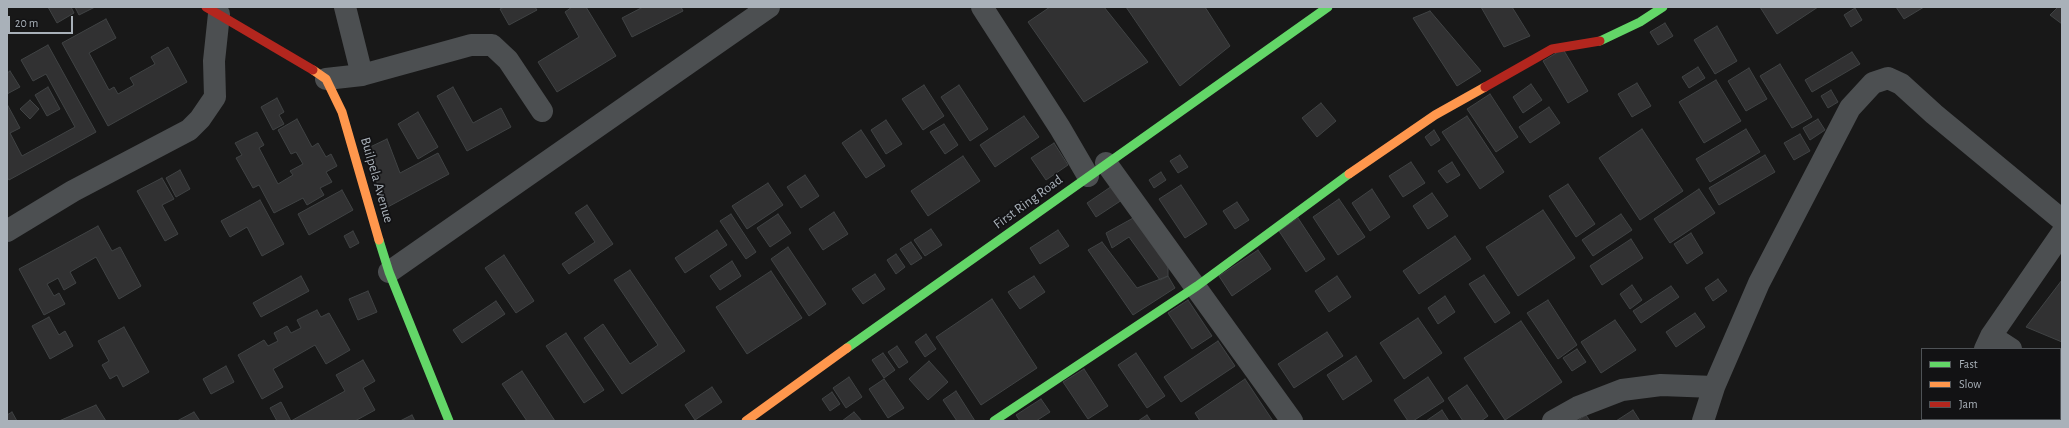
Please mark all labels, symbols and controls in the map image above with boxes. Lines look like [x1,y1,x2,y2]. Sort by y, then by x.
scale bar [10,8,75,34]
text: 20 m [15,17,38,29]
street label: Builpela Avenue [357,135,397,225]
street label: First Ring Road [990,171,1066,233]
legend [1921,348,2061,420]
text: Fast [1959,358,1978,370]
text: Slow [1959,378,1981,390]
text: Jam [1959,398,1978,410]

